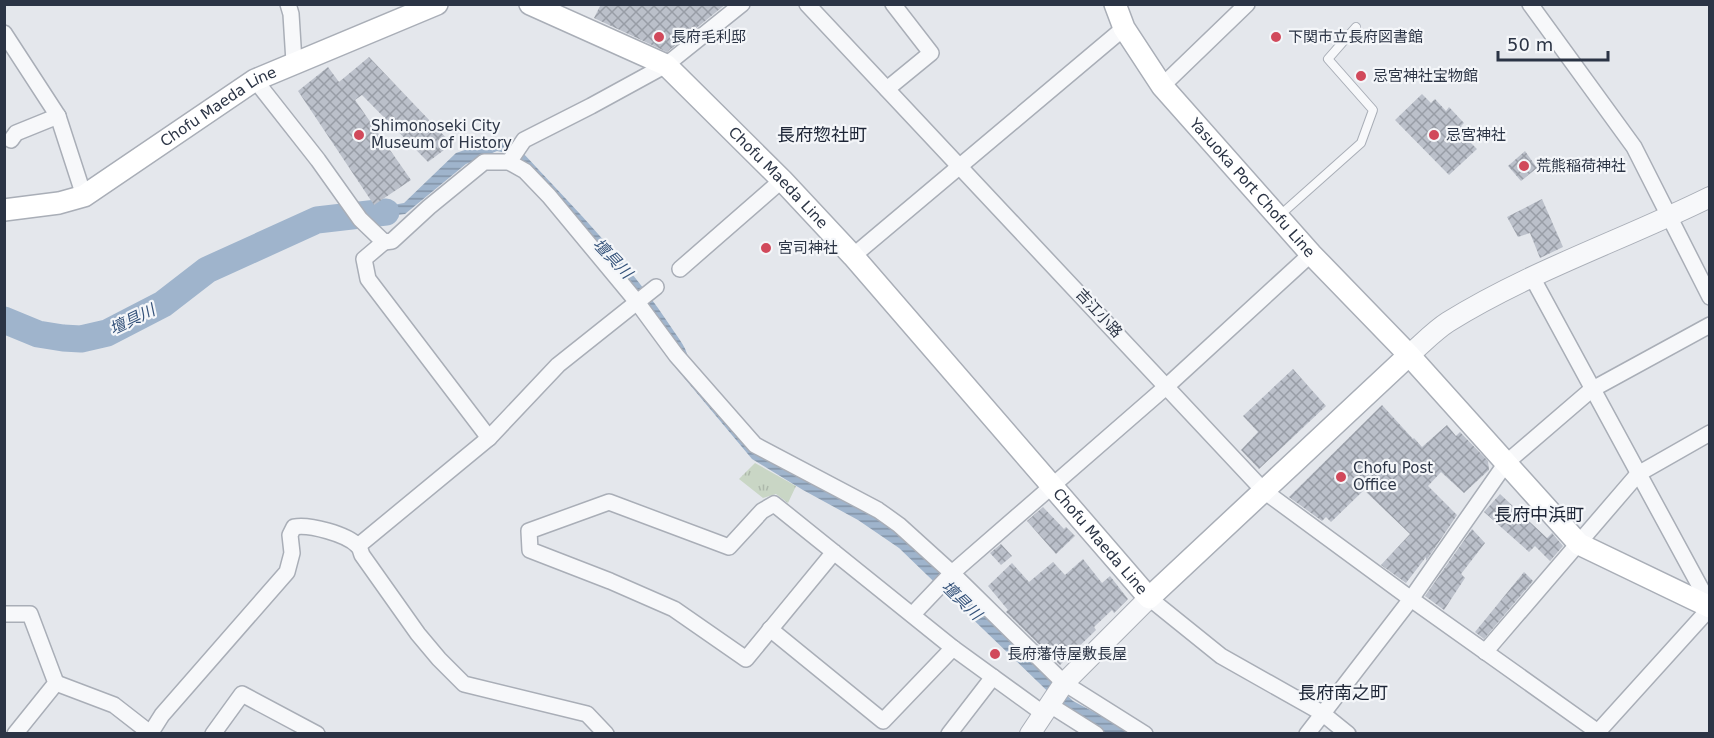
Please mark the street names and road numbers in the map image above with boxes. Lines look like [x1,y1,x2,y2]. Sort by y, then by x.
street label: Chofu Maeda Line [157,63,279,151]
street label: Yasuoka Port Chofu Line [1185,114,1319,261]
street label: Chofu Maeda Line [725,123,832,232]
street label: 吉江小路 [1072,285,1126,341]
street label: Chofu Maeda Line [1049,485,1151,598]

